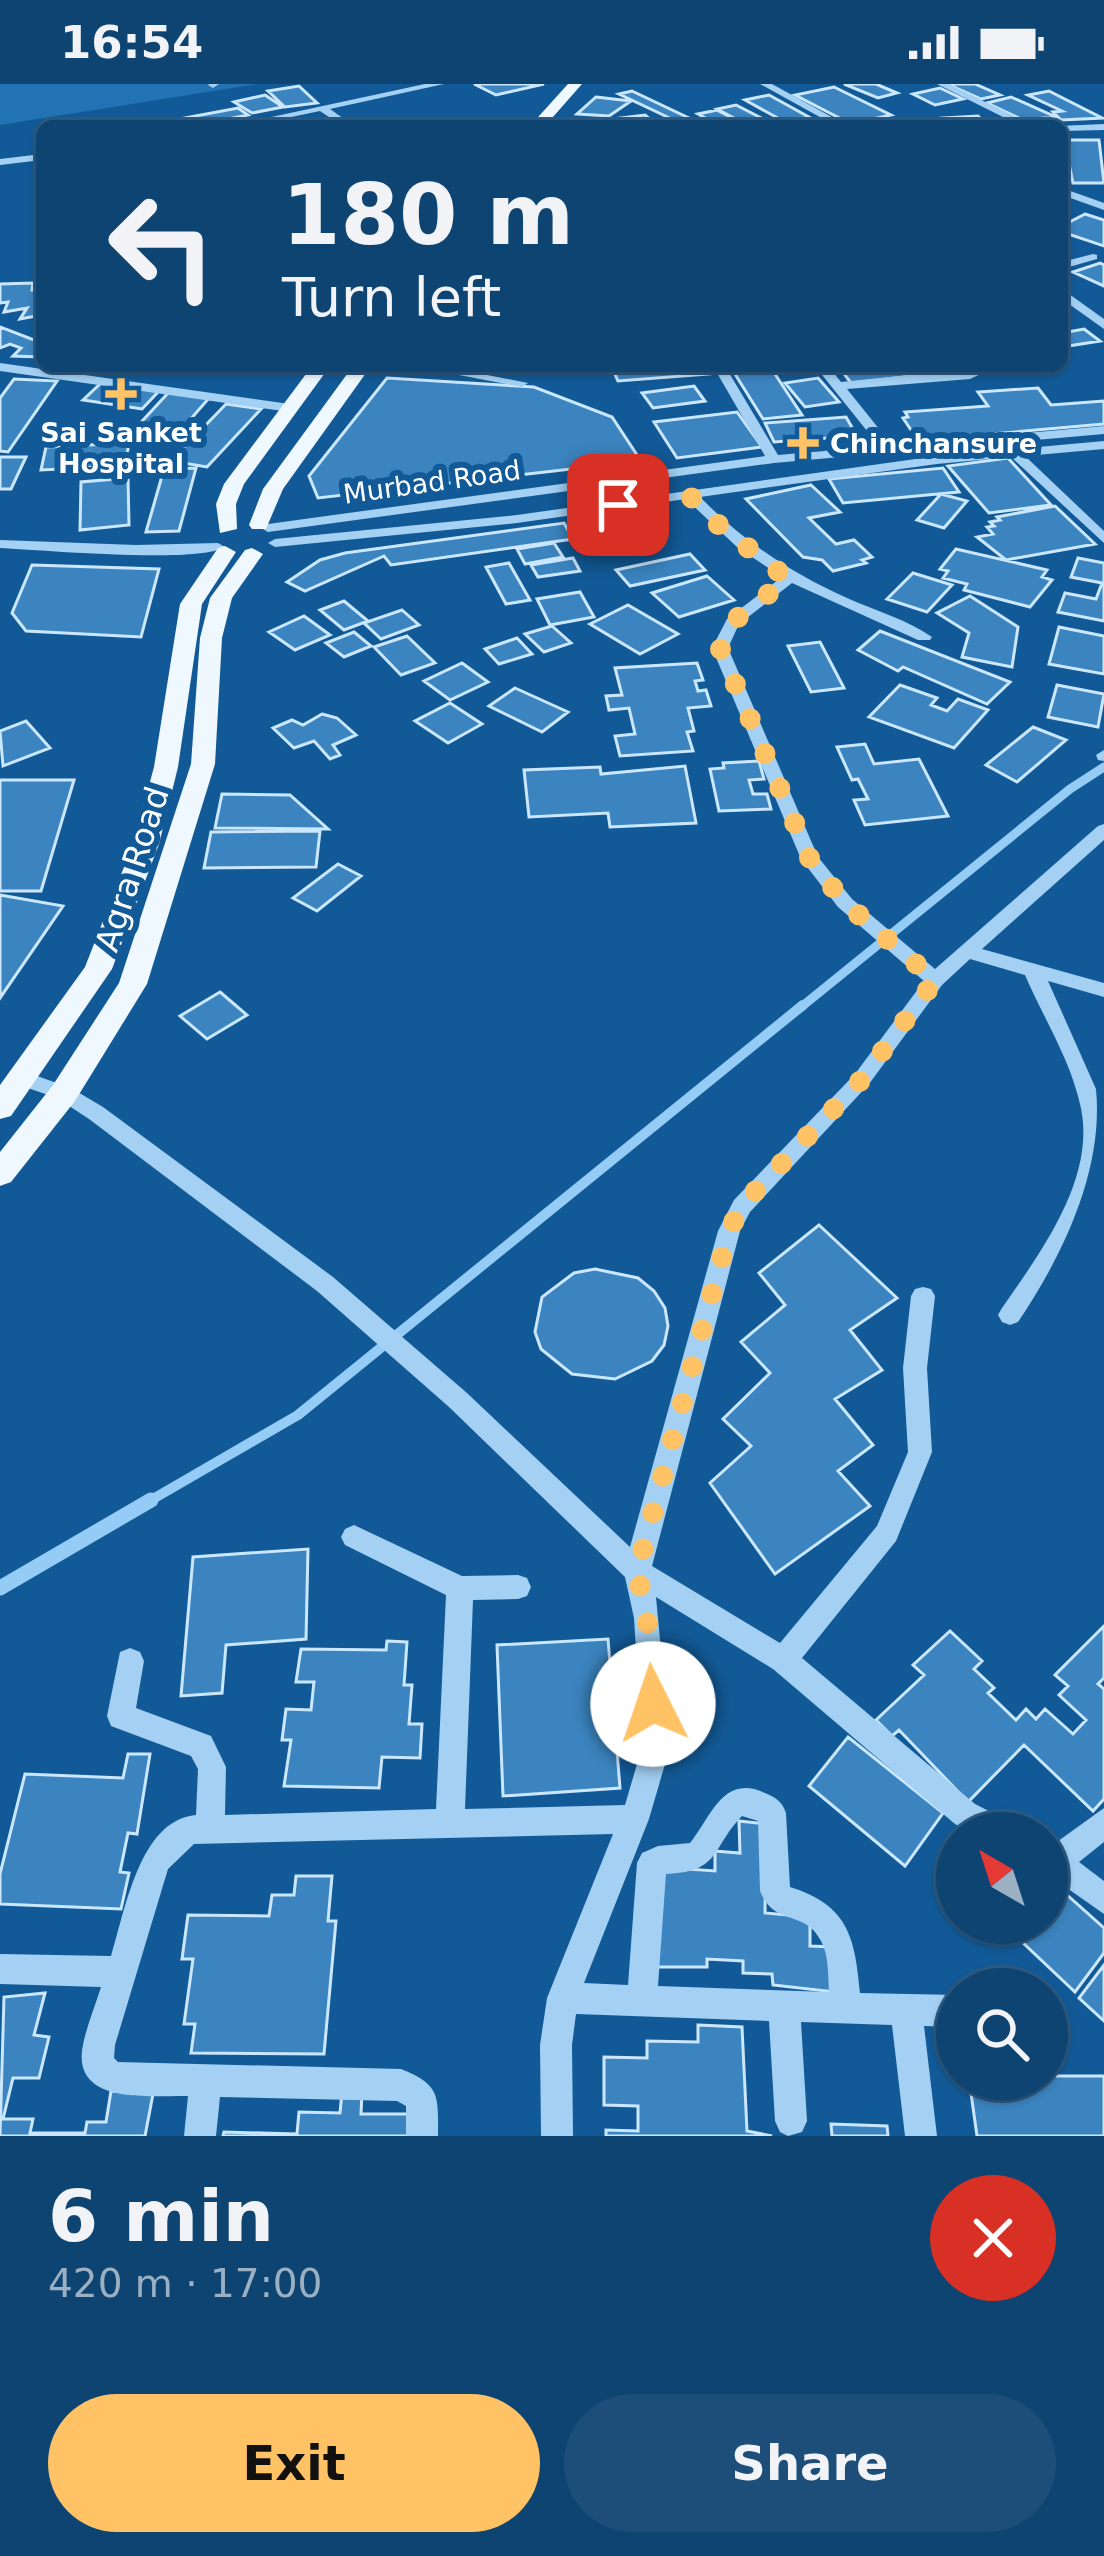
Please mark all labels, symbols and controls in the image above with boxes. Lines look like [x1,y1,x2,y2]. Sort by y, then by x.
text: 16:54 [60,16,203,69]
text: 180 m [282,166,574,264]
icon: left [84,168,240,324]
text: Turn left [282,266,501,329]
marker: Sai Sanket Hospital [105,378,137,410]
place label: Sai Sanket Hospital [40,417,202,479]
marker: Chinchansure [787,427,819,459]
place label: Chinchansure [830,428,1037,459]
street label: Murbad Road [341,454,523,510]
pin [567,454,669,556]
icon: arrive [585,472,651,538]
street label: Agra Road [87,782,177,956]
position arrow [590,1641,716,1767]
north arrow [936,1812,1068,1944]
map controls [936,1812,1068,2100]
button: search [936,1968,1068,2100]
text: 6 min [48,2174,274,2258]
button: close [930,2175,1056,2301]
text: 420 m · 17:00 [48,2261,322,2306]
button: Exit [48,2394,540,2532]
button: Share [564,2394,1056,2532]

